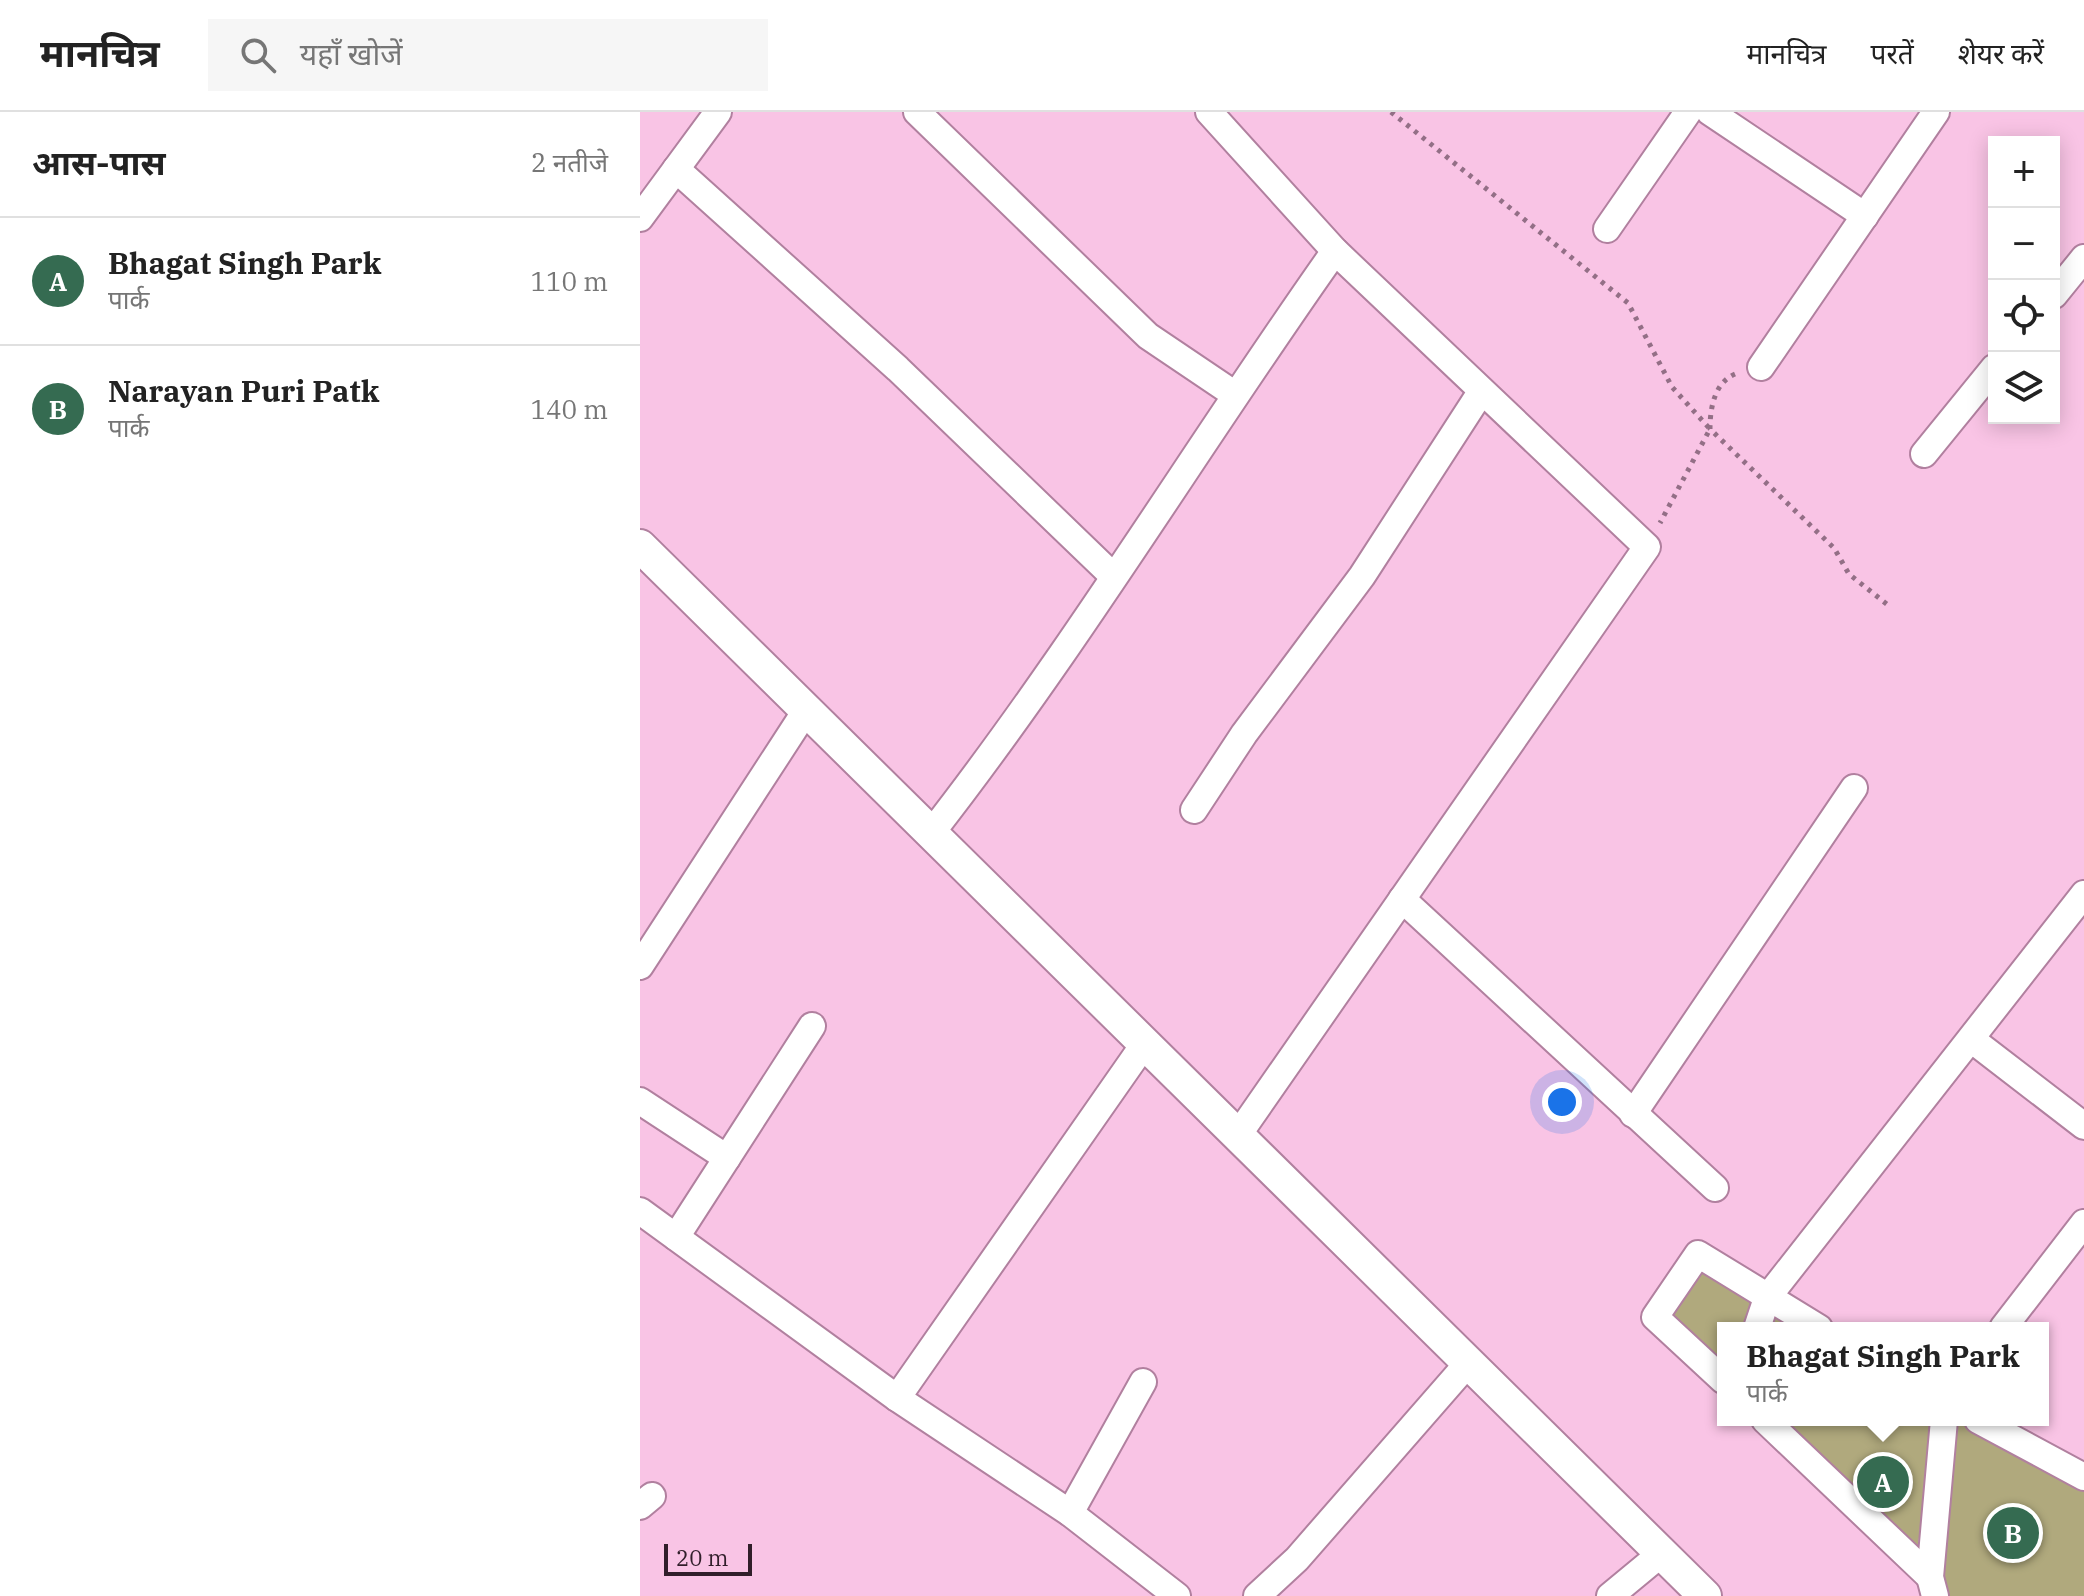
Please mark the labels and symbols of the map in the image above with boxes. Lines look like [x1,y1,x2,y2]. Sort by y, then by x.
your location [1542,1082,1582,1122]
pin: A [1857,1452,1909,1512]
pin: B [1987,1503,2039,1563]
scale bar [664,1540,752,1576]

